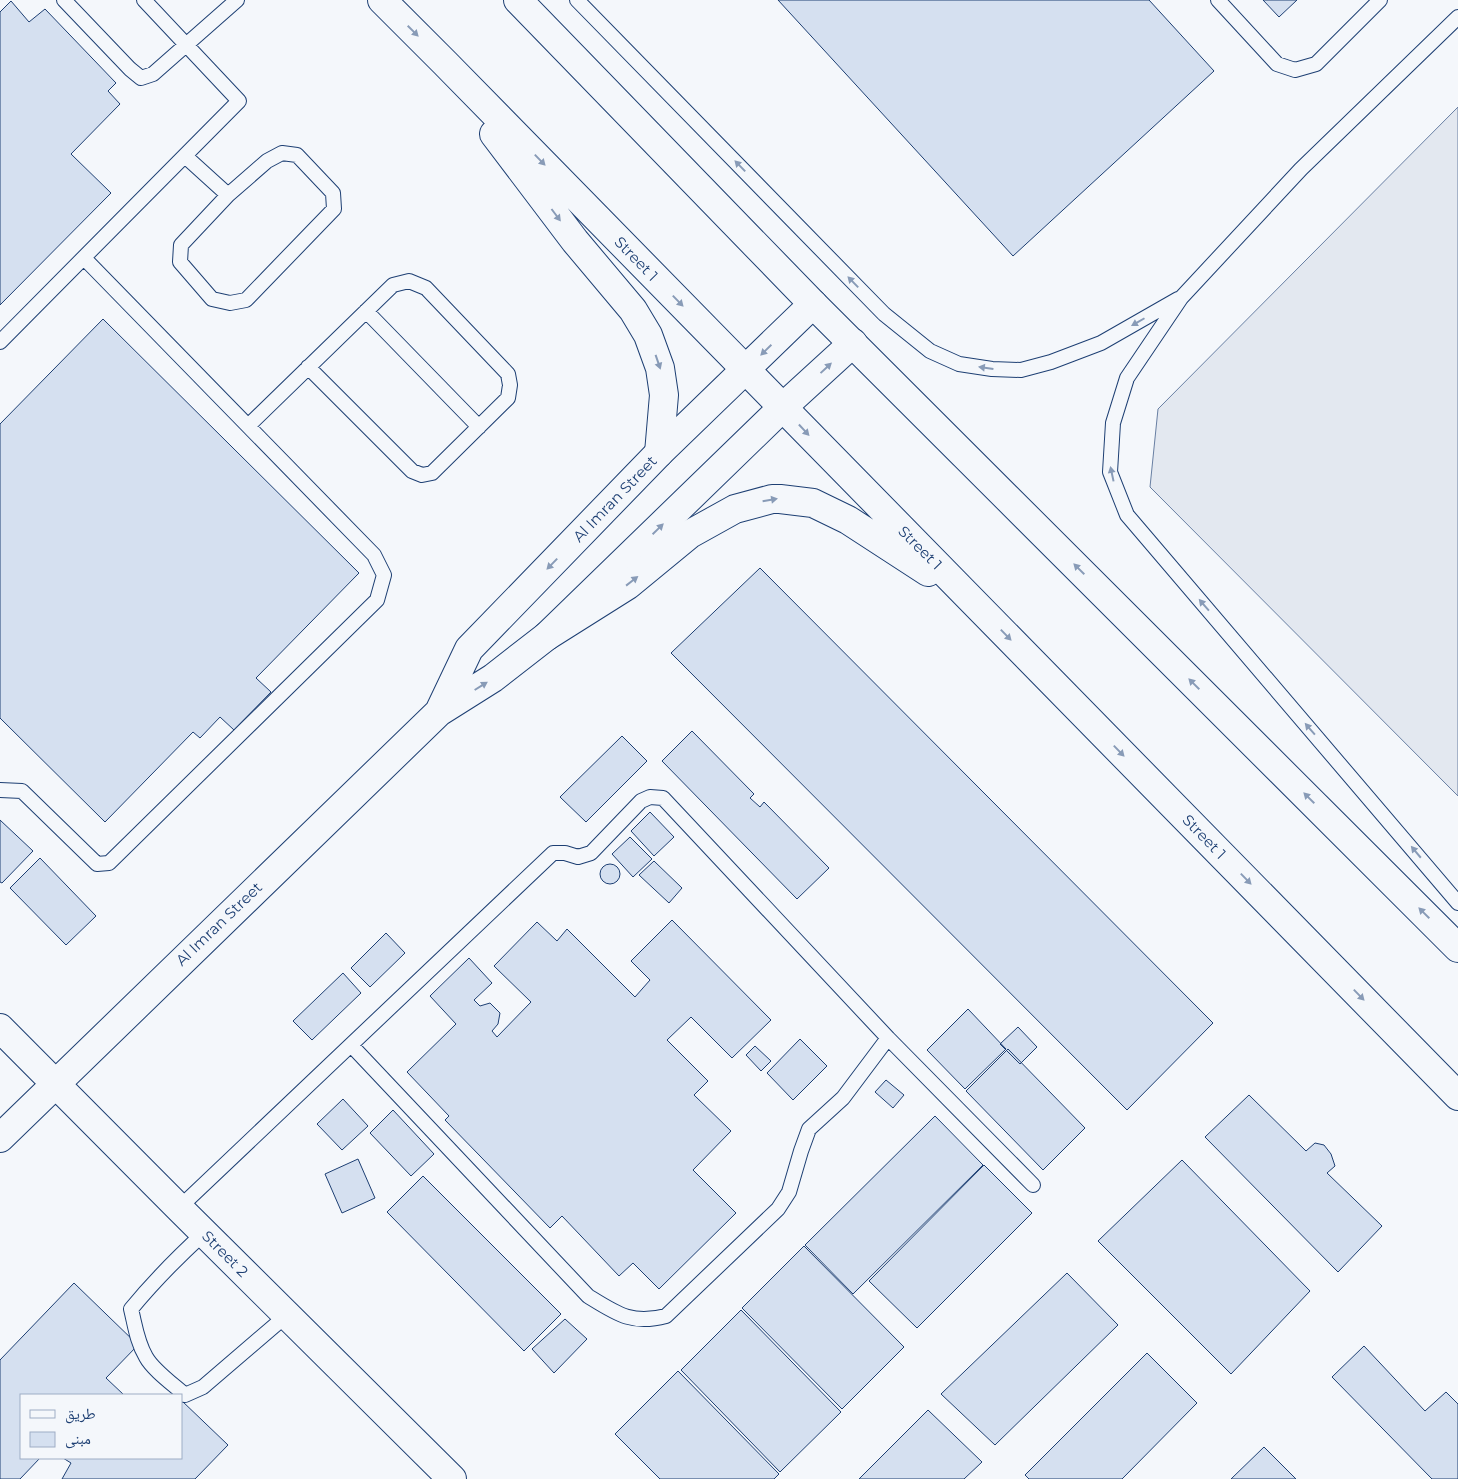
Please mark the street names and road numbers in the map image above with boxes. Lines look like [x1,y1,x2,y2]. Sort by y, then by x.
street label: Street 1 [611,232,662,285]
street label: Al Imran Street [569,451,661,546]
street label: Street 1 [894,522,946,574]
street label: Street 1 [1179,810,1230,863]
street label: Al Imran Street [171,878,266,970]
street label: Street 2 [198,1226,253,1281]

